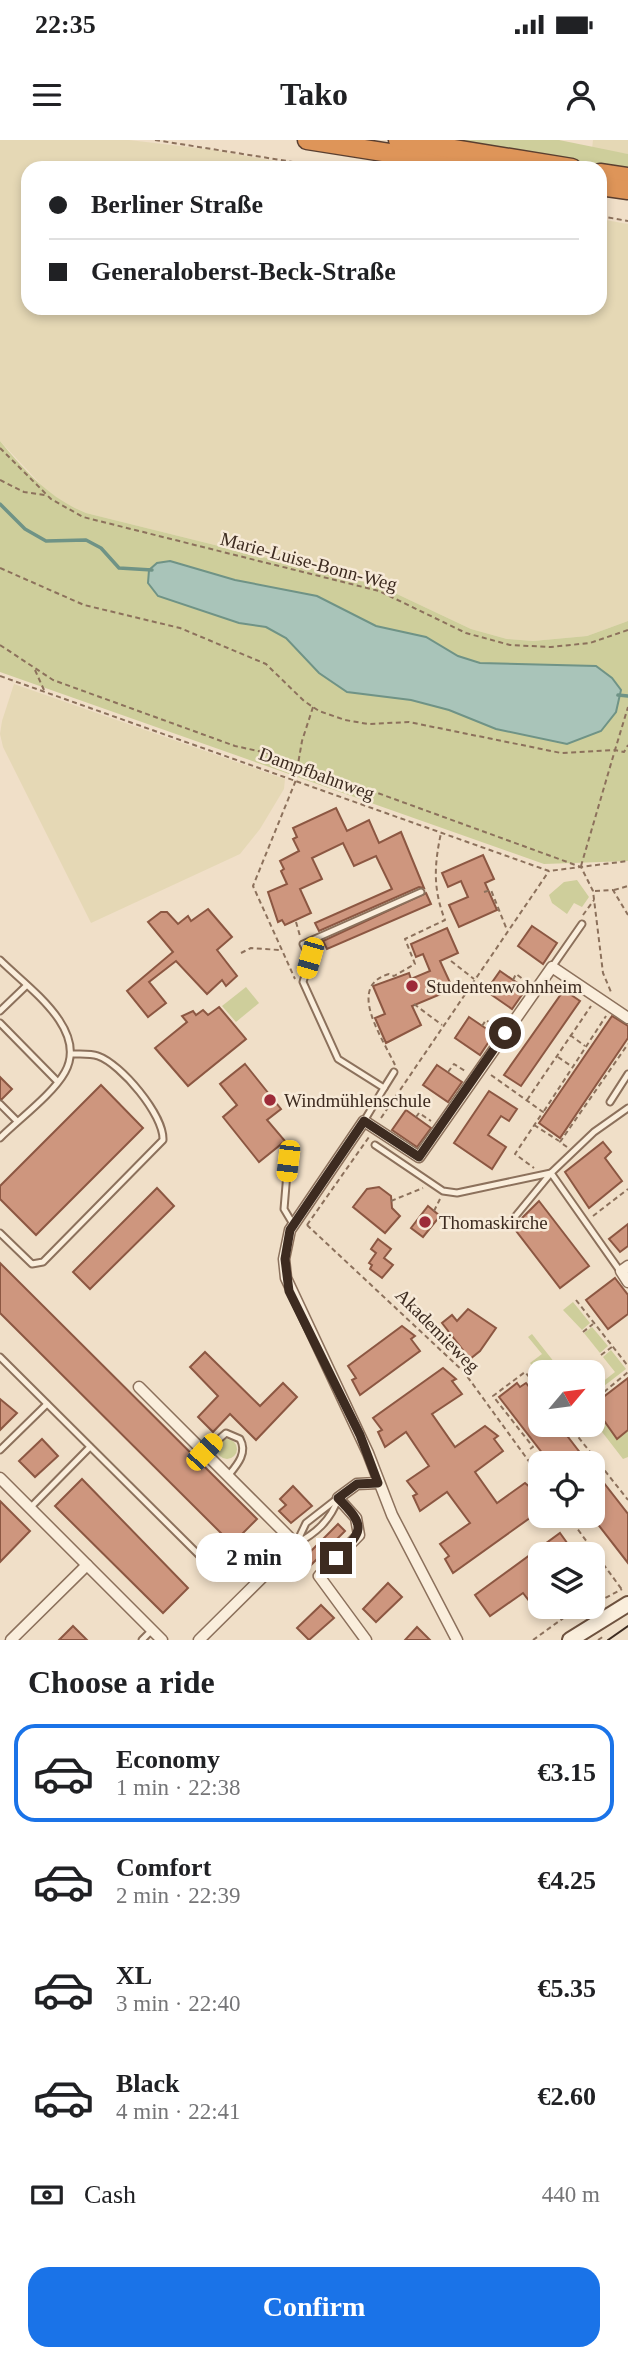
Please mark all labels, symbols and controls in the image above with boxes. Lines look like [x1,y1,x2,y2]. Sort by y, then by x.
text: 22:35 [35,10,96,39]
icon: menu [28,76,66,114]
text: Tako [280,76,348,112]
icon: person [562,76,600,114]
text: Berliner Straße [91,190,263,219]
text: Generaloberst-Beck-Straße [91,257,396,286]
street label: Marie-Luise-Bonn-Weg [218,528,400,595]
street label: Dampfbahnweg [256,743,378,804]
car [295,935,326,981]
place label: Studentenwohnheim [426,976,582,997]
marker: Studentenwohnheim [404,978,420,994]
route start [489,1017,521,1049]
place label: Windmühlenschule [284,1090,431,1111]
marker: Windmühlenschule [262,1092,278,1108]
car [276,1139,301,1183]
place label: Thomaskirche [439,1212,548,1233]
marker: Thomaskirche [417,1214,433,1230]
street label: Akademieweg [391,1284,484,1377]
north arrow [528,1360,606,1437]
map controls [528,1360,605,1619]
car [182,1429,227,1475]
button: locate [528,1451,605,1528]
callout: 2 min [196,1534,312,1582]
route end [320,1542,352,1574]
button: layers [528,1542,605,1619]
text: 2 min [226,1545,282,1570]
text: Choose a ride [28,1664,215,1700]
icon: car [32,1742,95,1805]
text: Economy [116,1745,220,1774]
text: €3.15 [538,1758,596,1787]
text: 1 min · 22:38 [116,1775,241,1800]
icon: car [32,1850,95,1913]
text: Comfort [116,1853,211,1882]
text: €4.25 [538,1866,596,1895]
text: 2 min · 22:39 [116,1883,241,1908]
icon: car [32,1958,95,2021]
text: XL [116,1961,152,1990]
text: €5.35 [538,1974,596,2003]
text: 3 min · 22:40 [116,1991,241,2016]
icon: car [32,2066,95,2129]
text: Black [116,2069,180,2098]
text: €2.60 [538,2082,596,2111]
text: 4 min · 22:41 [116,2099,241,2124]
icon: cash [28,2176,66,2214]
text: Cash [84,2180,136,2209]
text: 440 m [542,2182,600,2207]
button: Confirm [28,2267,600,2347]

